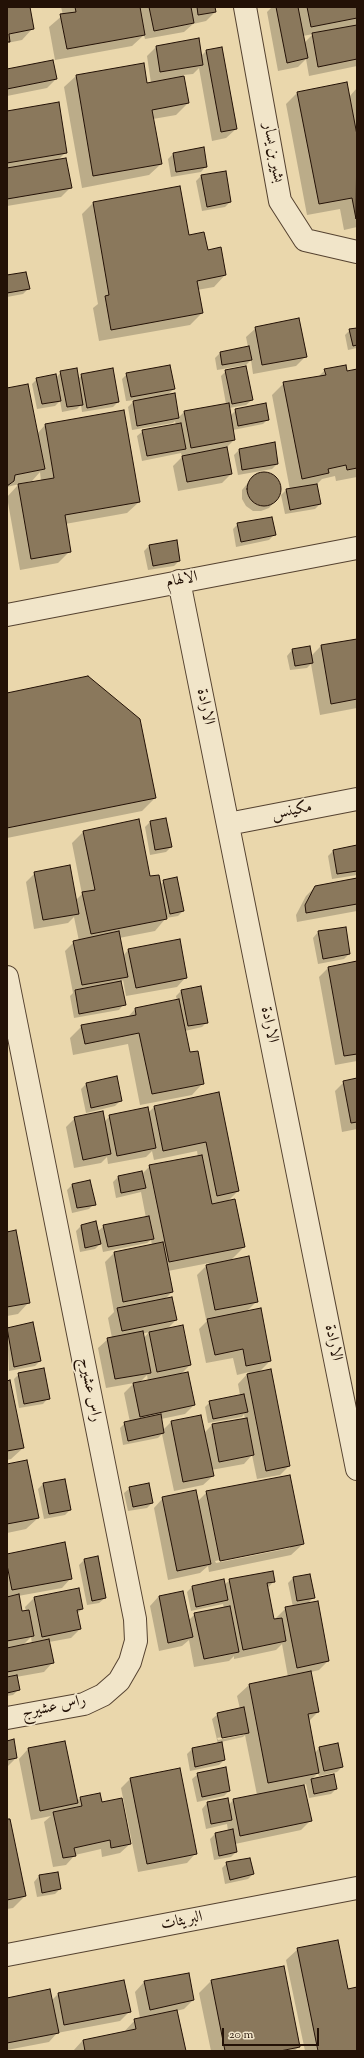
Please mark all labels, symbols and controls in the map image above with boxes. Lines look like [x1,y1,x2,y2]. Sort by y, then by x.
street label: بشير بن يسار [257,122,287,184]
street label: الالهام [164,569,200,593]
street label: الارادة [191,687,217,727]
street label: مكينس [270,799,314,825]
street label: الارادة [255,1005,281,1045]
street label: الارادة [319,1323,345,1363]
street label: راس عشيرج [73,1356,105,1424]
street label: راس عشيرج [20,1692,88,1724]
street label: البريثات [159,1909,205,1935]
scale bar [224,2020,321,2046]
text: 20 m [229,2026,253,2044]

